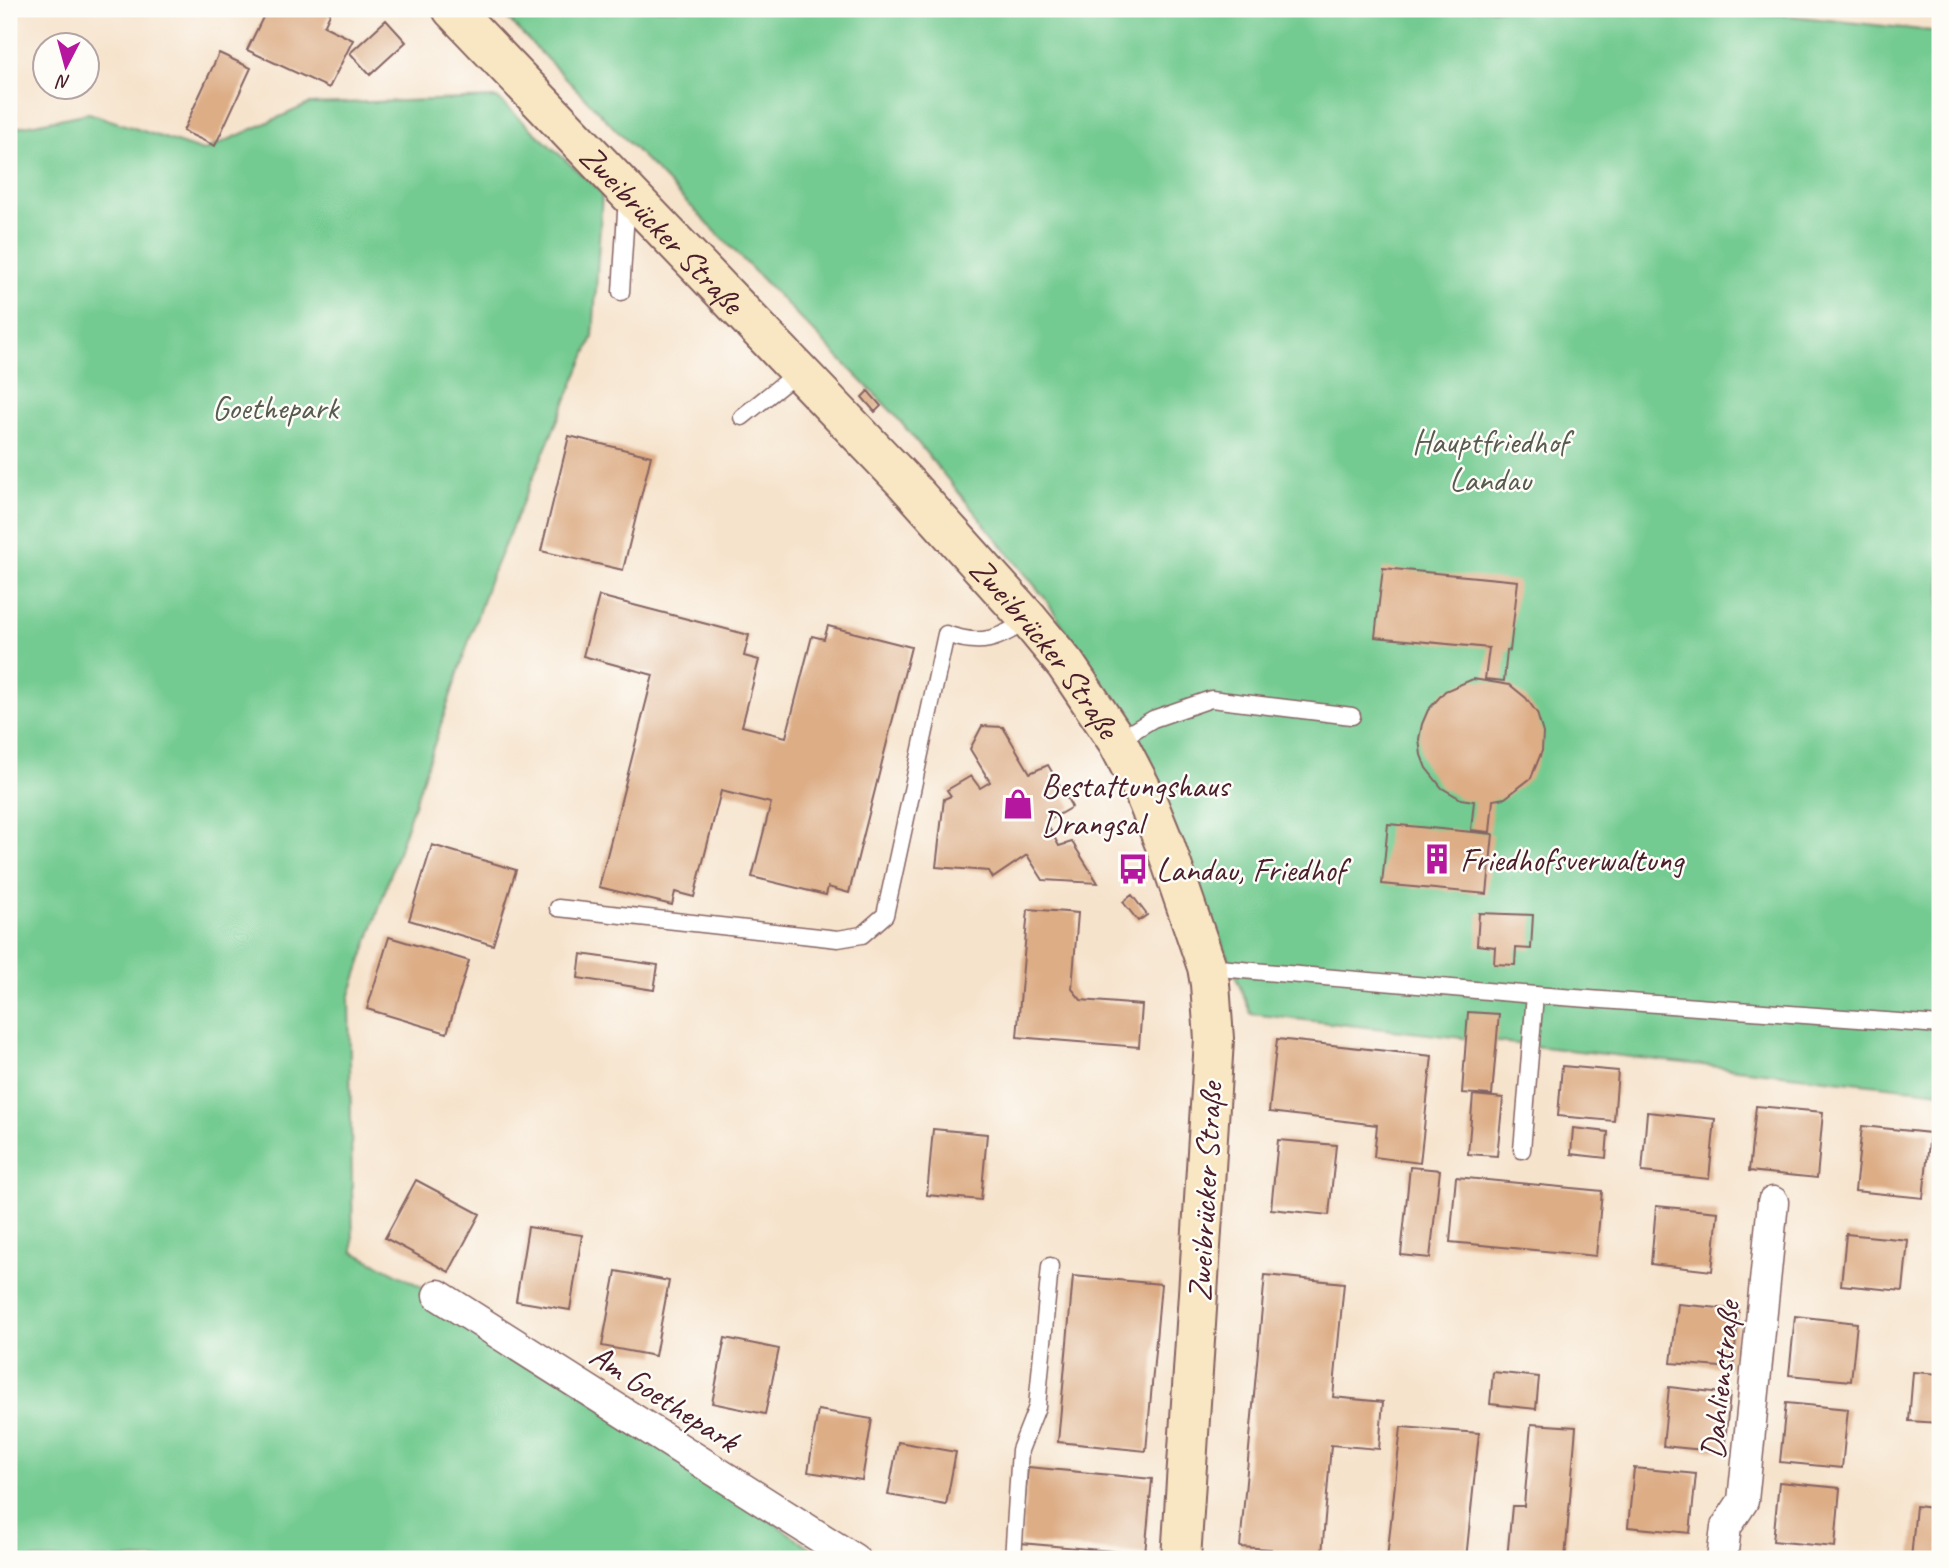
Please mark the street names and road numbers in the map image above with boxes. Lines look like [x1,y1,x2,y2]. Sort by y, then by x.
street label: Zweibrücker Straße [571,136,754,325]
street label: Zweibrücker Straße [960,549,1130,748]
street label: Zweibrücker Straße [1178,1079,1232,1303]
street label: Dahlienstraße [1691,1297,1749,1461]
street label: Am Goethepark [582,1334,748,1463]

